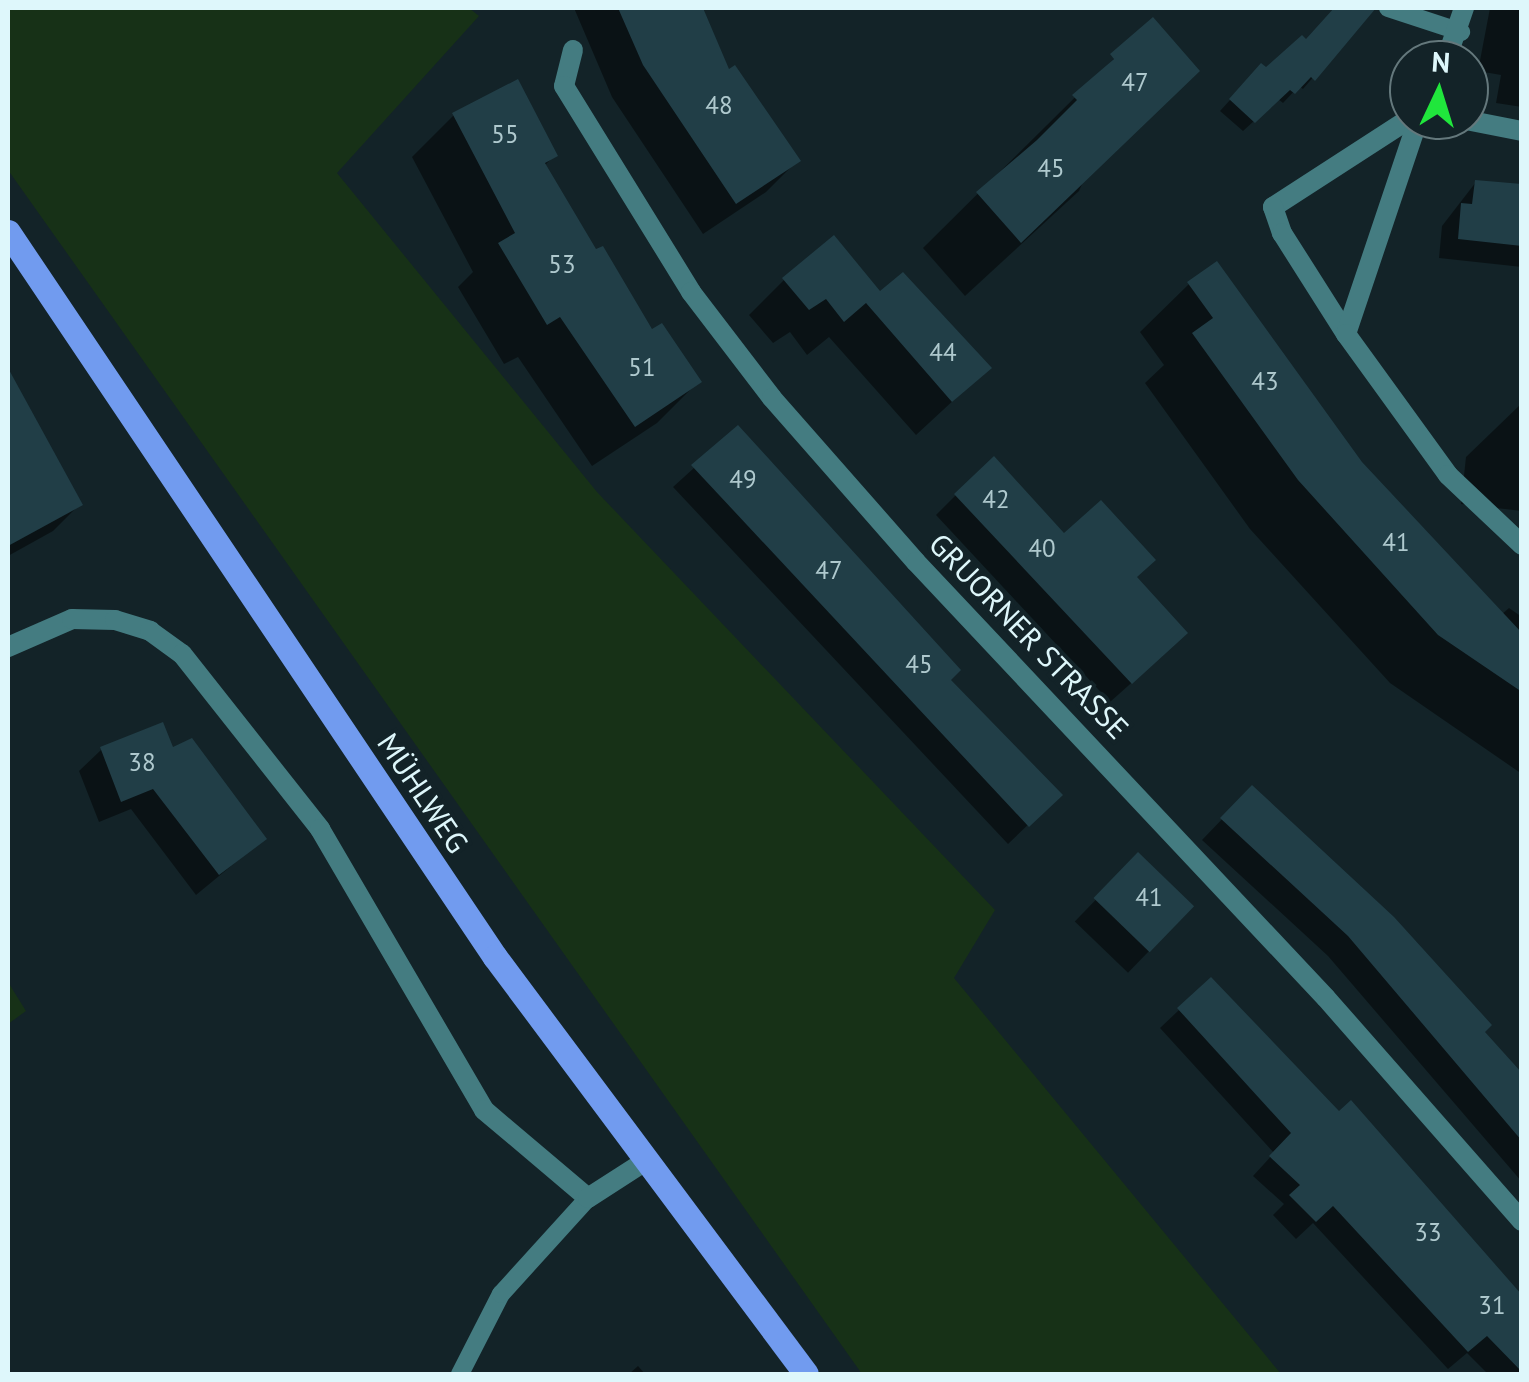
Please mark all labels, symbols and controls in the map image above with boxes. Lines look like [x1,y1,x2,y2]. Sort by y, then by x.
north arrow [1389,40,1489,140]
text: N [1431,42,1451,81]
house number: 47 [1121,67,1149,97]
house number: 48 [705,90,733,120]
house number: 55 [491,119,519,149]
house number: 45 [1037,153,1065,183]
house number: 53 [548,249,576,279]
house number: 44 [929,337,957,367]
house number: 51 [628,352,656,382]
house number: 43 [1251,366,1279,396]
house number: 49 [729,464,757,494]
house number: 42 [982,484,1010,514]
street label: GRUORNER STRASSE [922,526,1136,746]
house number: 41 [1382,527,1410,557]
house number: 40 [1028,533,1056,563]
house number: 47 [815,555,843,585]
house number: 45 [905,649,933,679]
street label: MÜHLWEG [370,727,476,859]
house number: 38 [128,747,156,777]
house number: 41 [1135,882,1163,912]
house number: 33 [1414,1217,1442,1247]
house number: 31 [1478,1290,1506,1320]

